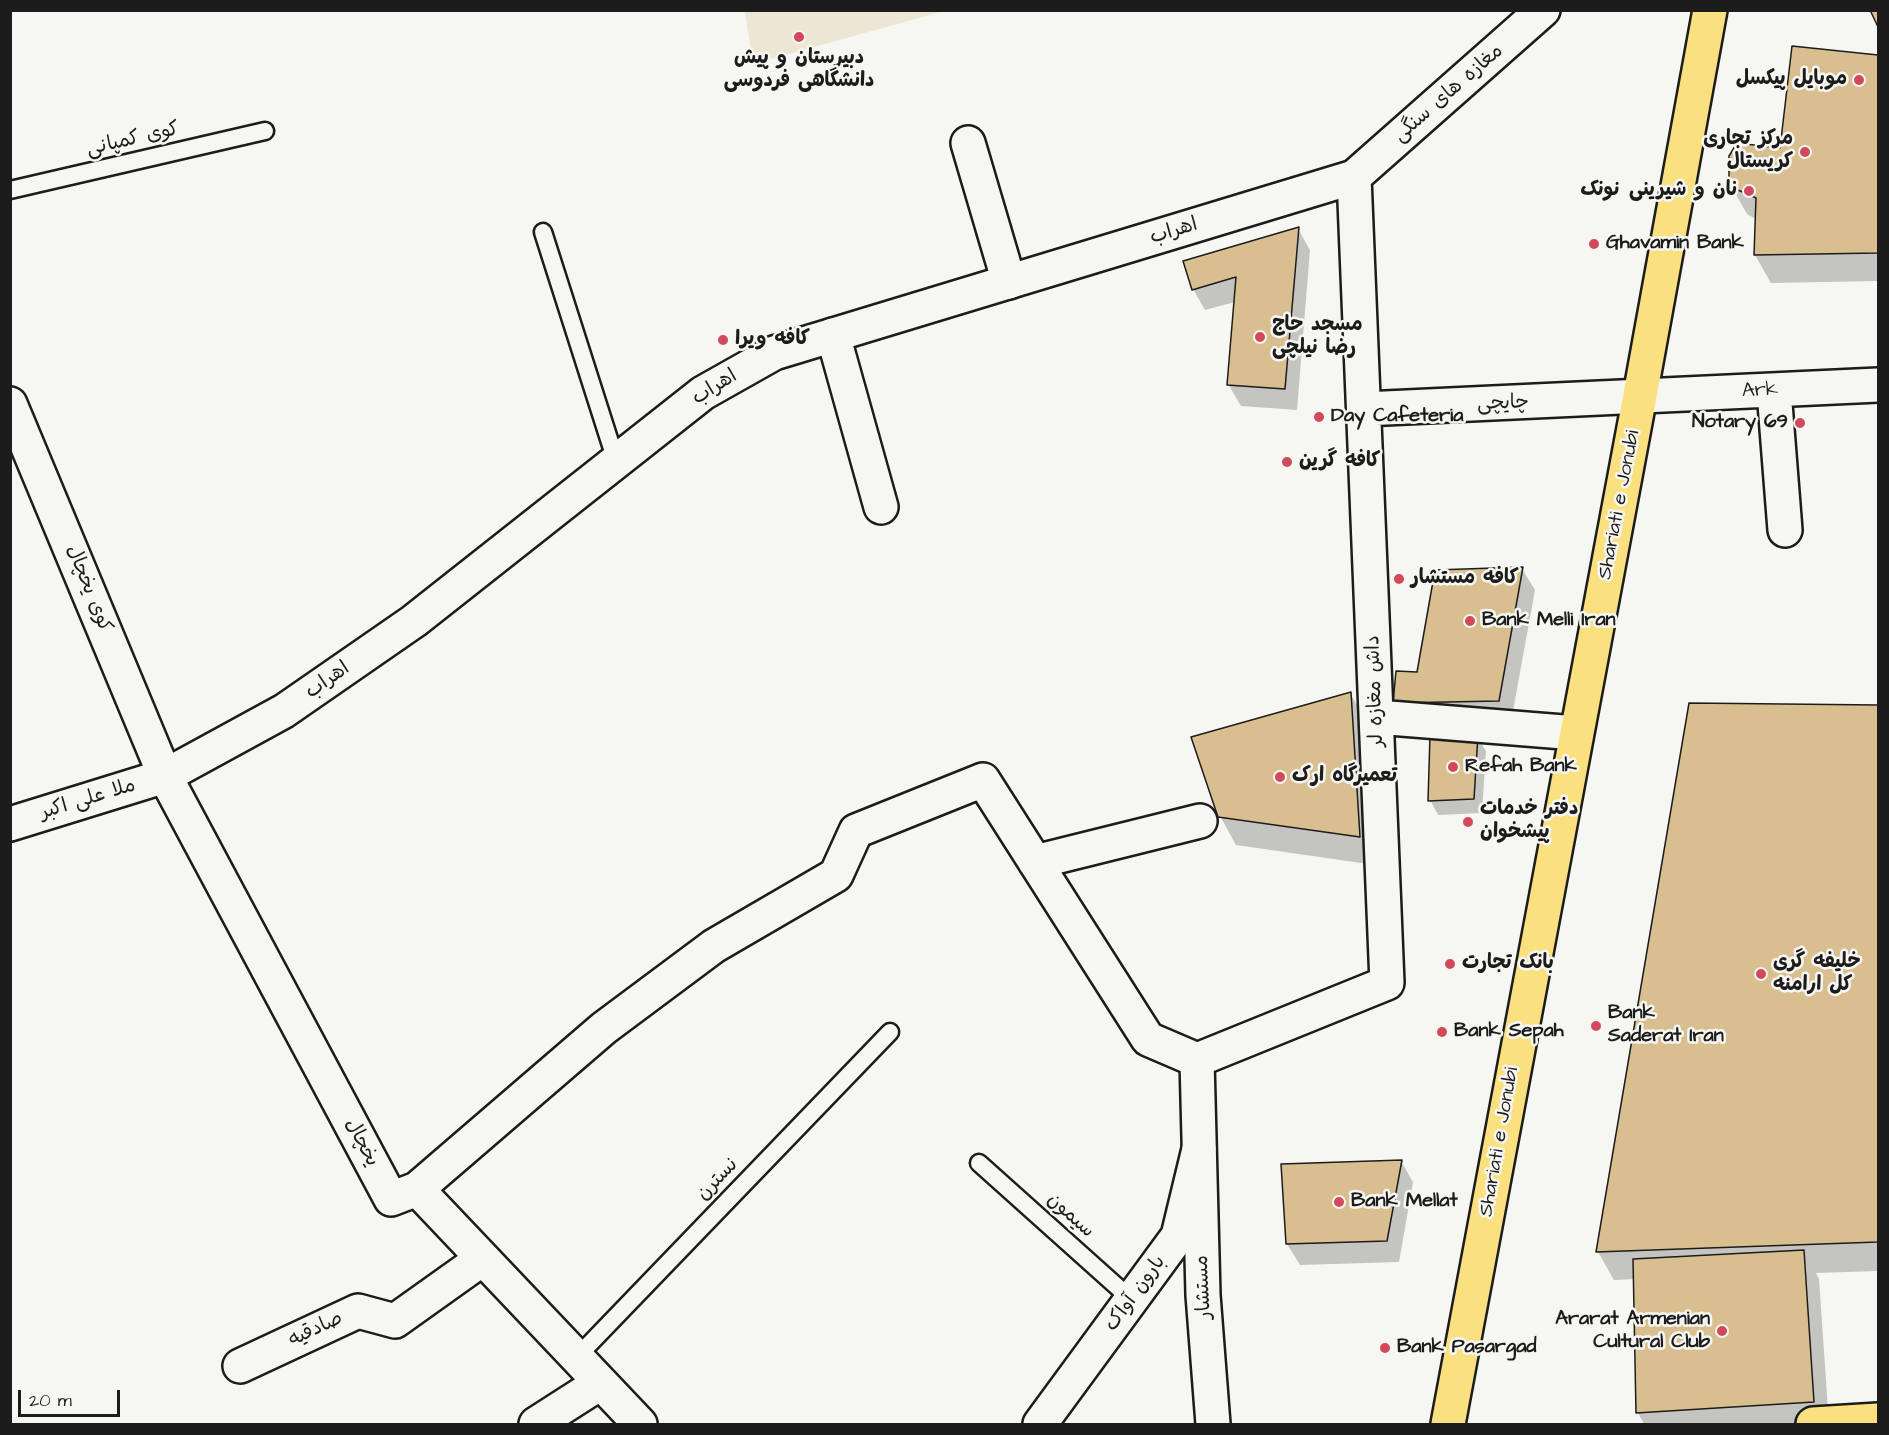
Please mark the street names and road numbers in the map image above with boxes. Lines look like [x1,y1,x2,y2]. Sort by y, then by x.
street label: مغازه های سنگی [1389,40,1509,148]
street label: کوی کمپانی [84,118,182,162]
street label: اهراب [1147,213,1201,251]
street label: اهراب [688,365,742,411]
street label: Ark [1741,378,1779,404]
street label: چایچی [1477,391,1529,417]
street label: Shariati e Jonubi [1594,428,1646,582]
street label: کوی یخچال [60,542,116,636]
street label: داش مغازه لر [1362,635,1390,747]
street label: اهراب [301,657,355,705]
street label: ملا علی اکبر [37,774,139,826]
street label: Shariati e Jonubi [1475,1065,1525,1219]
street label: یخچال [338,1115,384,1171]
street label: نسترن [692,1154,744,1206]
street label: سیمون [1041,1188,1099,1244]
street label: بارون آواک [1100,1251,1172,1337]
street label: مستشار [1190,1255,1218,1319]
street label: صادقیه [285,1307,347,1353]

